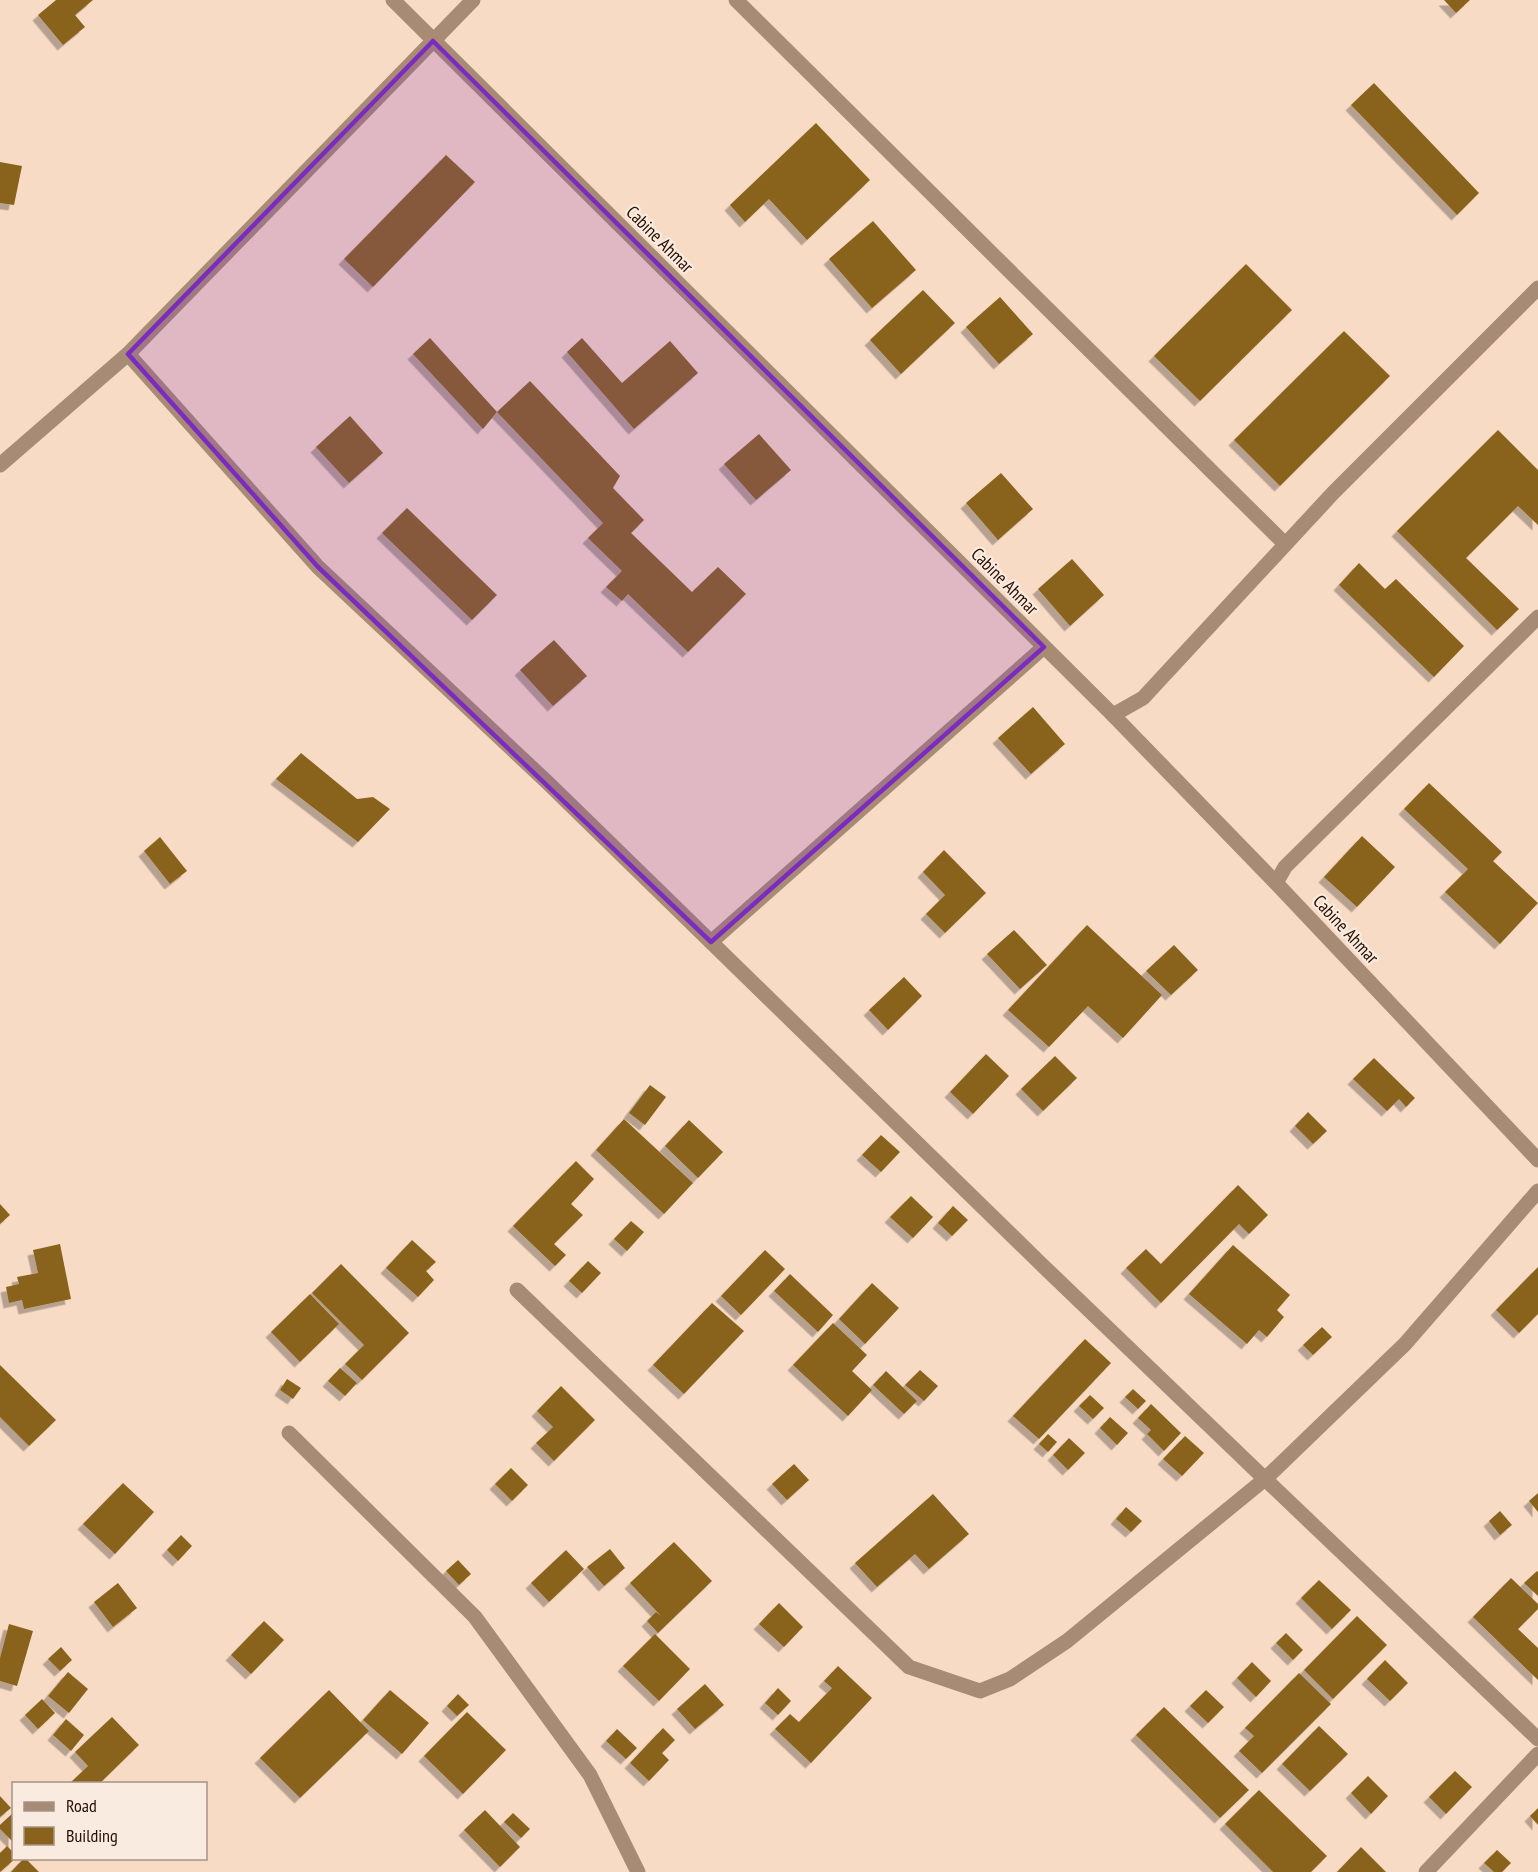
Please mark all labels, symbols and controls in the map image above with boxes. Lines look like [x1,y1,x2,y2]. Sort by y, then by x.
street label: Cabine Ahmar [622,201,699,278]
street label: Cabine Ahmar [967,543,1044,620]
street label: Cabine Ahmar [1308,890,1384,968]
legend [12,1782,207,1860]
text: Road [66,1794,97,1817]
text: Building [66,1824,118,1847]

